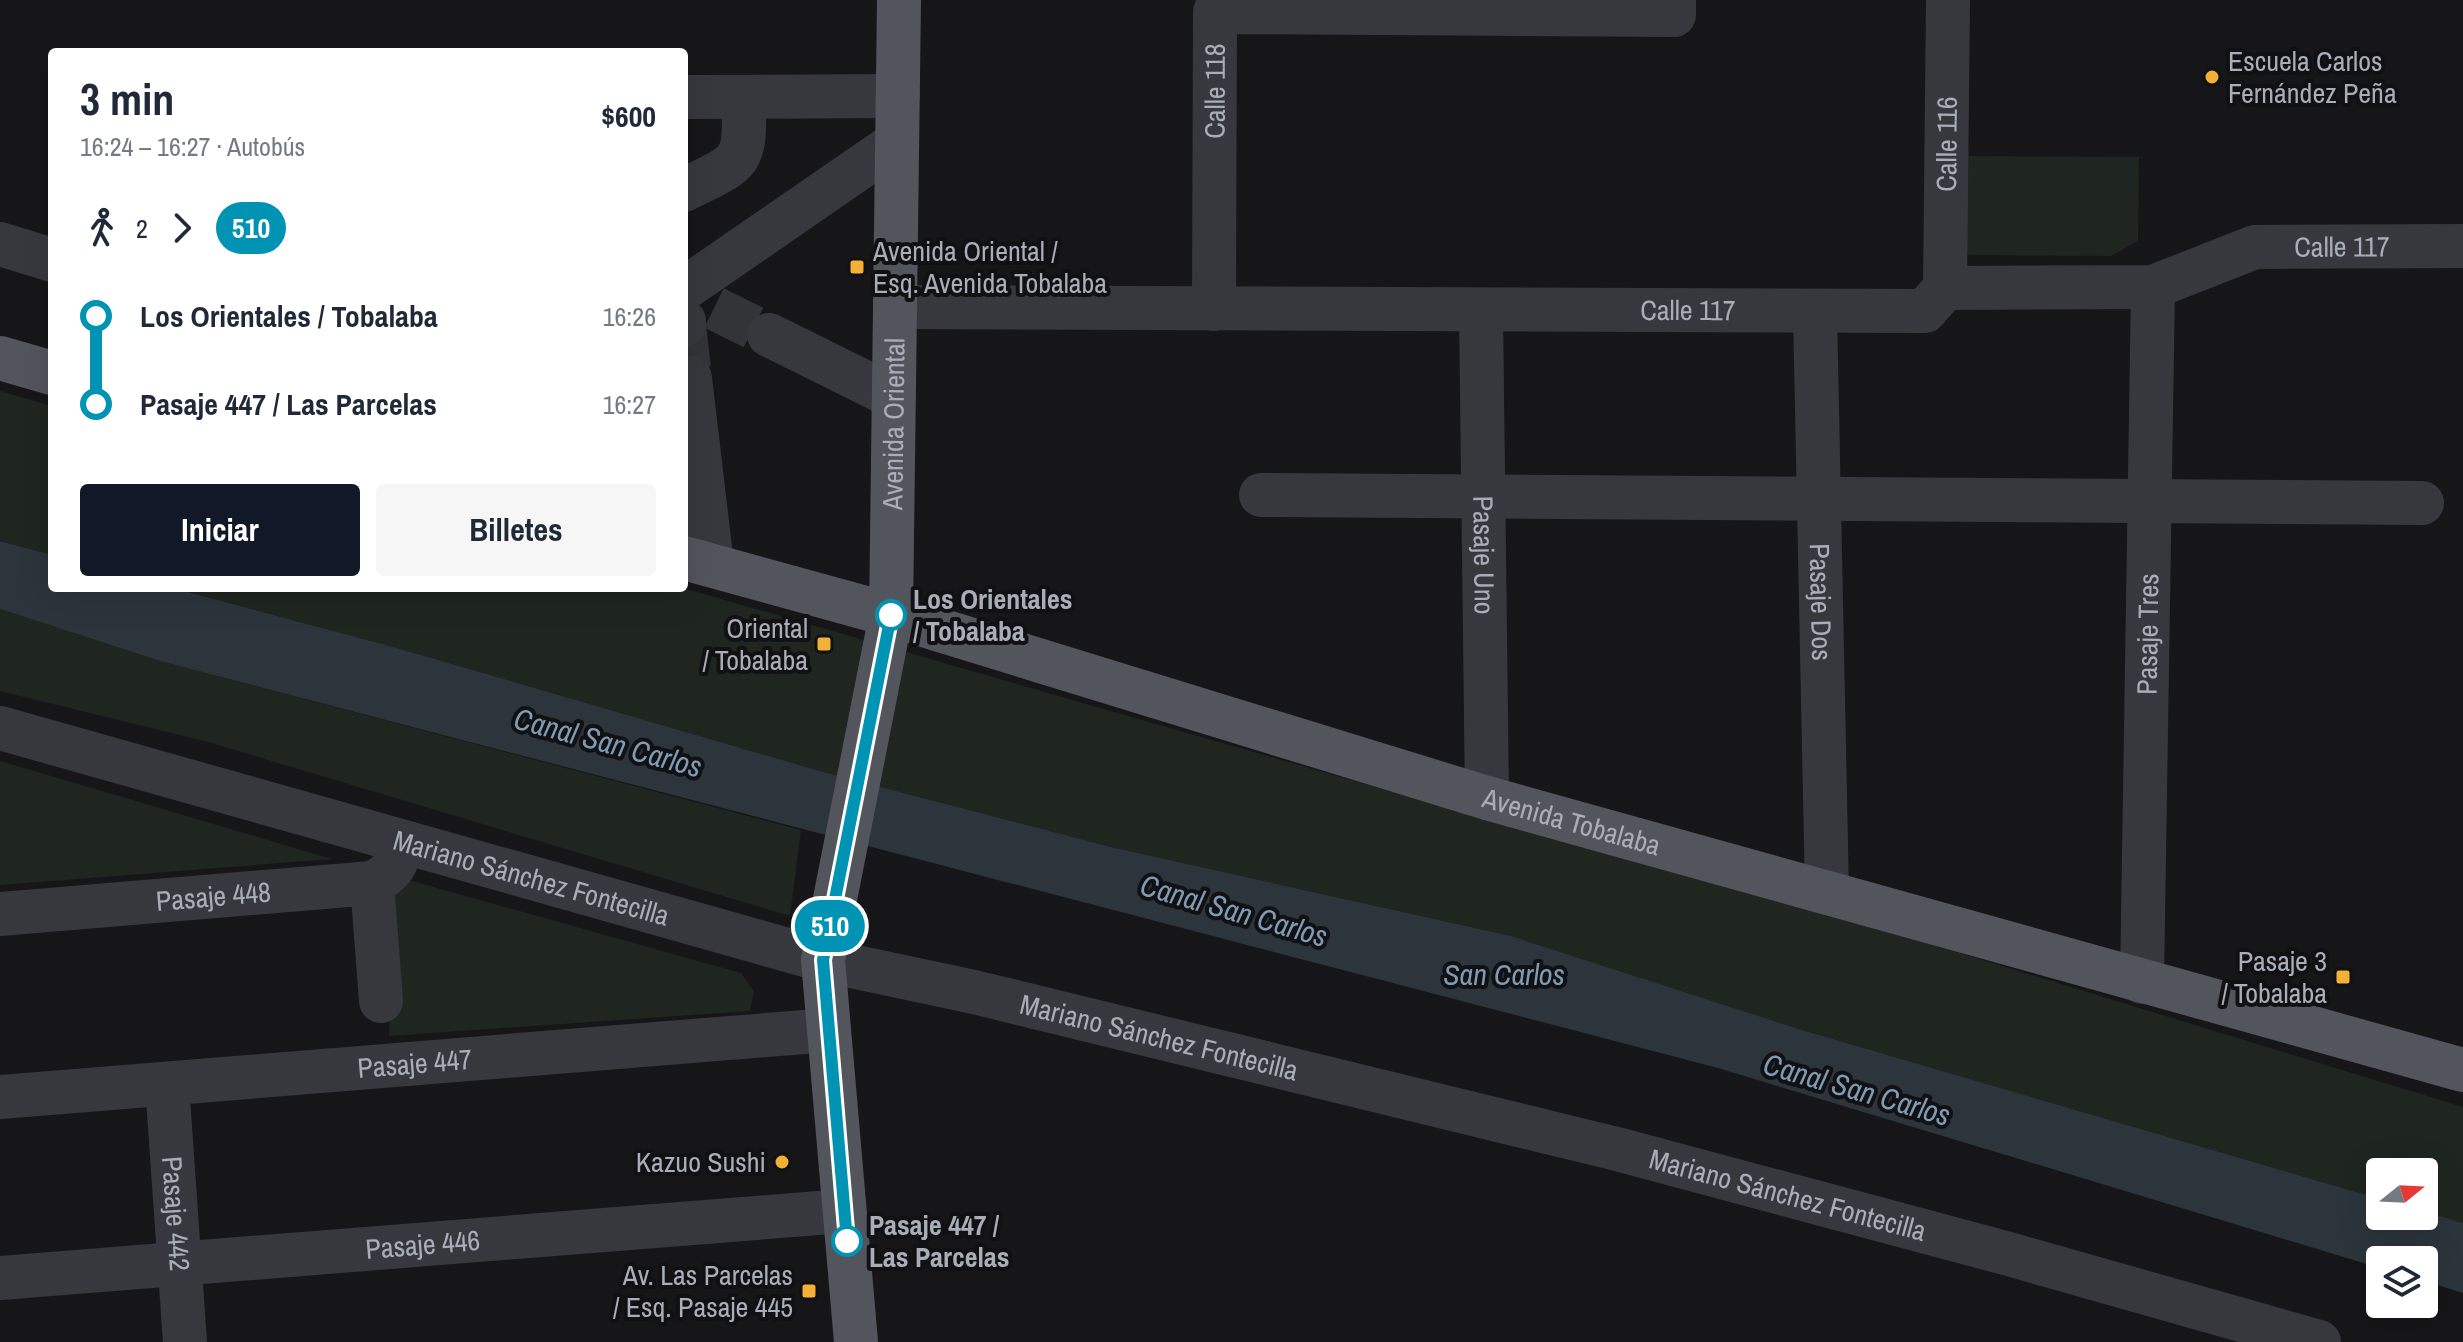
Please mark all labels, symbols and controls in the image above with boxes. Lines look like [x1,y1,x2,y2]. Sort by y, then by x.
place label: Escuela Carlos Fernández Peña [2228,42,2397,112]
street label: Calle 118 [1196,43,1234,139]
marker: Escuela Carlos Fernández Peña [2203,68,2221,86]
text: 3 min [80,69,174,129]
text: $600 [601,96,656,136]
street label: Calle 116 [1927,96,1966,192]
text: 16:24 – 16:27 · Autobús [80,129,305,164]
icon: walk [80,206,124,250]
icon: forward [160,206,204,250]
text: 510 [232,209,270,247]
text: 2 [136,211,148,246]
street label: Calle 117 [2294,227,2390,266]
place label: Avenida Oriental / Esq. Avenida Tobalaba [872,232,1107,302]
marker: Avenida Oriental / Esq. Avenida Tobalaba [848,258,866,276]
street label: Calle 117 [1640,291,1736,329]
text: Los Orientales / Tobalaba [140,296,438,336]
text: 16:26 [603,299,656,334]
street label: Avenida Oriental [873,338,914,511]
text: Pasaje 447 / Las Parcelas [140,384,437,424]
text: 16:27 [603,387,656,422]
button: Iniciar [80,484,360,576]
button: Billetes [376,484,656,576]
street label: Pasaje Uno [1464,495,1504,615]
street label: Pasaje Dos [1801,543,1841,661]
street label: Pasaje Tres [2128,573,2167,695]
place label: Los Orientales / Tobalaba [913,580,1073,650]
marker: Los Orientales / Tobalaba [876,600,906,630]
place label: Oriental / Tobalaba [702,609,808,679]
marker: Oriental / Tobalaba [815,635,833,653]
water label: Canal San Carlos [510,698,706,786]
street label: Avenida Tobalaba [1477,778,1665,865]
street label: Mariano Sánchez Fontecilla [389,821,674,935]
water label: Canal San Carlos [1136,864,1332,956]
street label: Pasaje 448 [154,873,272,920]
line badge: 510 [784,900,876,952]
text: 510 [811,907,849,945]
place label: Pasaje 3 / Tobalaba [2221,942,2327,1012]
water label: San Carlos [1443,954,1565,994]
marker: Pasaje 3 / Tobalaba [2334,968,2352,986]
street label: Mariano Sánchez Fontecilla [1016,985,1302,1090]
street label: Pasaje 447 [356,1040,473,1087]
water label: Canal San Carlos [1759,1043,1955,1135]
street label: Mariano Sánchez Fontecilla [1645,1139,1930,1250]
place label: Kazuo Sushi [636,1143,766,1181]
marker: Kazuo Sushi [773,1153,791,1171]
street label: Pasaje 442 [153,1155,199,1272]
north arrow [2366,1158,2438,1230]
map controls [2366,1158,2438,1318]
place label: Pasaje 447 / Las Parcelas [869,1206,1009,1276]
street label: Pasaje 446 [364,1221,481,1268]
marker: Pasaje 447 / Las Parcelas [832,1226,862,1256]
button: layers [2366,1246,2438,1318]
place label: Av. Las Parcelas / Esq. Pasaje 445 [613,1256,793,1326]
marker: Av. Las Parcelas / Esq. Pasaje 445 [800,1282,818,1300]

